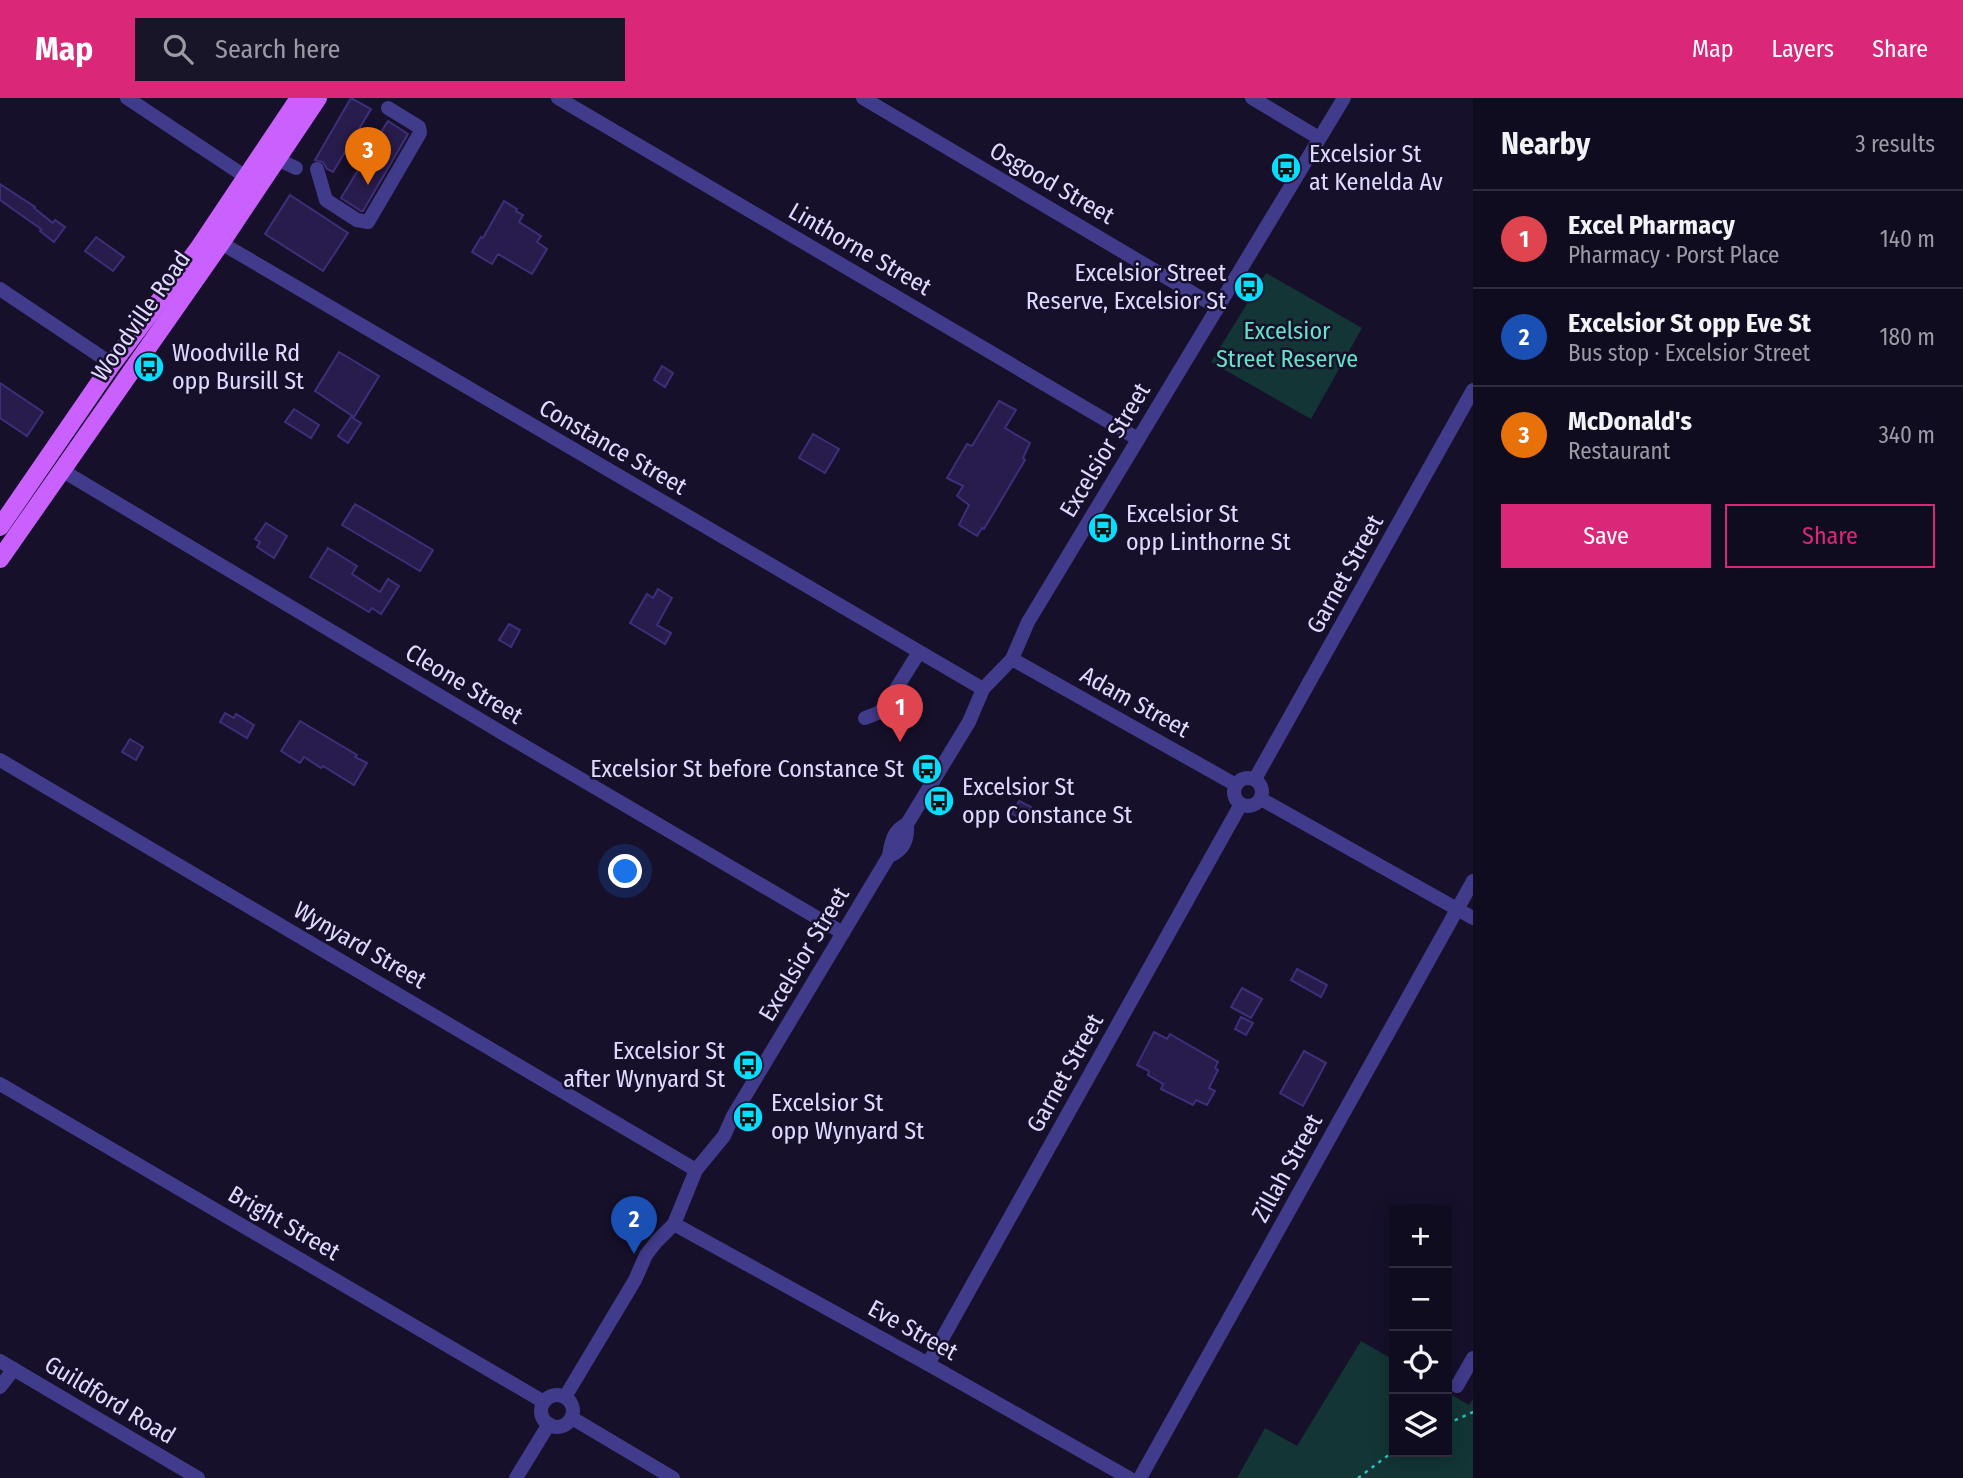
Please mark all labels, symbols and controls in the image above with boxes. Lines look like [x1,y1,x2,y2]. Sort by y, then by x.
search box [135,18,625,81]
text: Map [35,29,93,69]
icon: search [159,30,197,68]
text: Search here [215,34,340,65]
text: Map [1692,35,1734,63]
text: Layers [1772,35,1834,63]
text: Share [1872,35,1928,63]
text: Nearby [1501,126,1590,162]
pin: 3 [345,127,391,185]
text: 3 results [1855,130,1935,158]
street label: Osgood Street [985,136,1119,230]
place label: Excelsior St at Kenelda Av [1309,140,1443,196]
bus stop icon: Excelsior St at Kenelda Av [1269,151,1303,185]
street label: Linthorne Street [784,197,936,301]
text: Excel Pharmacy [1568,210,1735,241]
text: 1 [1519,225,1529,253]
text: 140 m [1880,225,1935,253]
text: Pharmacy · Porst Place [1568,241,1779,269]
street label: Woodville Road [86,246,196,386]
place label: Excelsior Street Reserve, Excelsior St [1026,259,1226,315]
bus stop icon: Excelsior Street Reserve, Excelsior St [1232,270,1266,304]
text: Excelsior St opp Eve St [1568,308,1811,339]
park label: Excelsior Street Reserve [1216,317,1358,373]
text: 2 [1519,323,1529,351]
text: 180 m [1879,323,1935,351]
place label: Woodville Rd opp Bursill St [172,339,304,395]
text: Bus stop · Excelsior Street [1568,339,1810,367]
bus stop icon: Woodville Rd opp Bursill St [132,350,166,384]
street label: Excelsior Street [1054,378,1156,522]
street label: Constance Street [534,393,692,501]
text: McDonald's [1568,406,1692,437]
text: 3 [1519,421,1529,449]
text: 340 m [1879,421,1935,449]
text: Restaurant [1568,437,1670,465]
place label: Excelsior St opp Linthorne St [1126,500,1291,556]
button: Save [1501,504,1711,568]
button: Share [1725,504,1935,568]
street label: Garnet Street [1301,510,1389,638]
bus stop icon: Excelsior St opp Linthorne St [1086,511,1120,545]
street label: Cleone Street [400,638,528,730]
street label: Adam Street [1076,661,1195,743]
pin: 1 [877,684,923,742]
bus stop icon: Excelsior St before Constance St [910,752,944,786]
place label: Excelsior St before Constance St [590,755,904,783]
place label: Excelsior St opp Constance St [962,773,1132,829]
bus stop icon: Excelsior St opp Constance St [922,784,956,818]
your location [608,854,642,888]
street label: Excelsior Street [753,882,855,1026]
street label: Wynyard Street [289,896,431,994]
street label: Garnet Street [1021,1009,1109,1137]
place label: Excelsior St after Wynyard St [563,1037,725,1093]
bus stop icon: Excelsior St after Wynyard St [731,1048,765,1082]
place label: Excelsior St opp Wynyard St [771,1089,924,1145]
bus stop icon: Excelsior St opp Wynyard St [731,1100,765,1134]
street label: Zillah Street [1246,1109,1328,1227]
street label: Bright Street [223,1180,345,1266]
pin: 2 [611,1196,657,1254]
map controls [1389,1205,1452,1457]
button: + [1389,1205,1452,1268]
button: − [1389,1268,1452,1331]
street label: Eve Street [863,1294,963,1366]
button: locate [1389,1331,1452,1394]
street label: Guildford Road [40,1350,180,1450]
button: layers [1389,1394,1452,1457]

